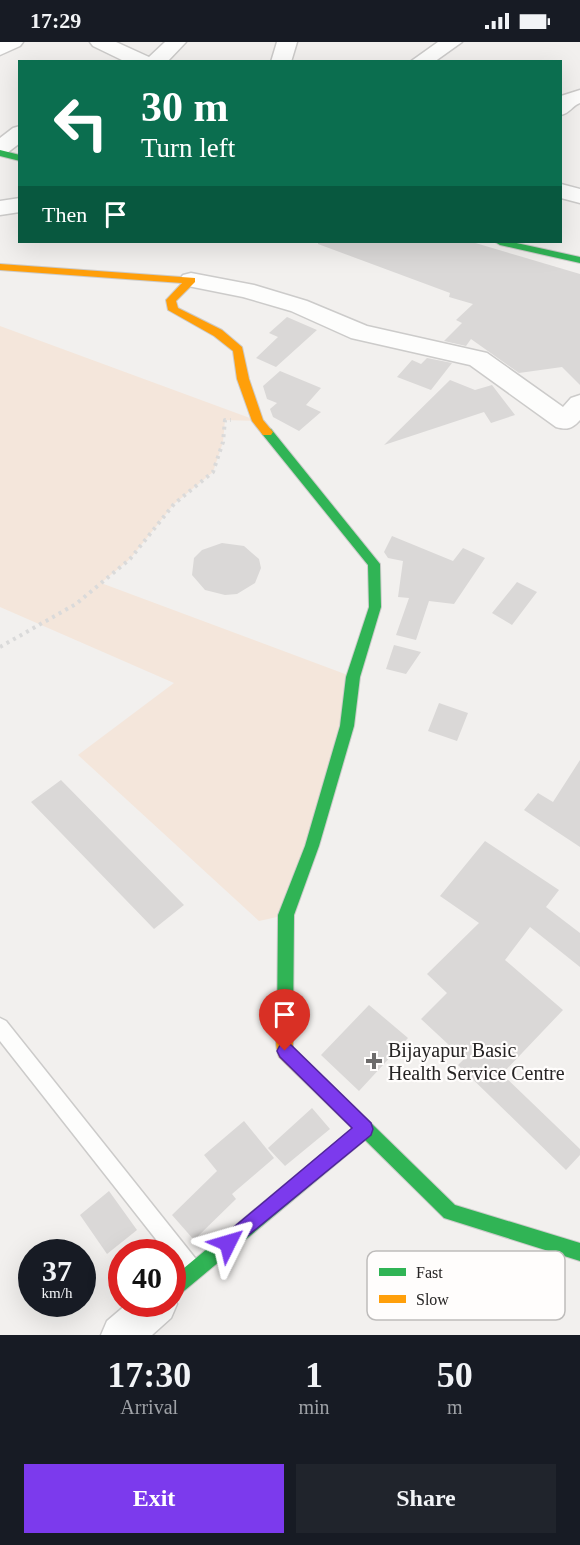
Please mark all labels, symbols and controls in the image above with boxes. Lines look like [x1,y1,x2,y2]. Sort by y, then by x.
text: 17:29 [30,8,81,33]
icon: left [42,84,120,162]
text: 30 m [141,84,229,130]
text: Turn left [141,133,235,163]
icon: arrive [99,198,132,231]
text: Then [42,202,87,227]
pin [259,989,310,1051]
icon: arrive [268,998,301,1031]
place label: Bijayapur Basic Health Service Centre [388,1039,565,1084]
marker: Bijayapur Basic Health Service Centre [365,1052,383,1070]
position arrow [196,1211,260,1275]
speed limit sign: 40 [108,1239,186,1317]
legend [367,1251,565,1320]
text: 37 [42,1254,72,1287]
text: Fast [416,1264,443,1281]
text: km/h [42,1285,72,1301]
text: Slow [416,1291,449,1308]
text: 17:30 [107,1355,191,1395]
text: 1 [305,1355,323,1395]
text: 50 [437,1355,473,1395]
text: Arrival [120,1396,178,1418]
text: min [298,1396,330,1418]
text: m [447,1396,463,1418]
button: Exit [24,1464,284,1533]
button: Share [296,1464,556,1533]

